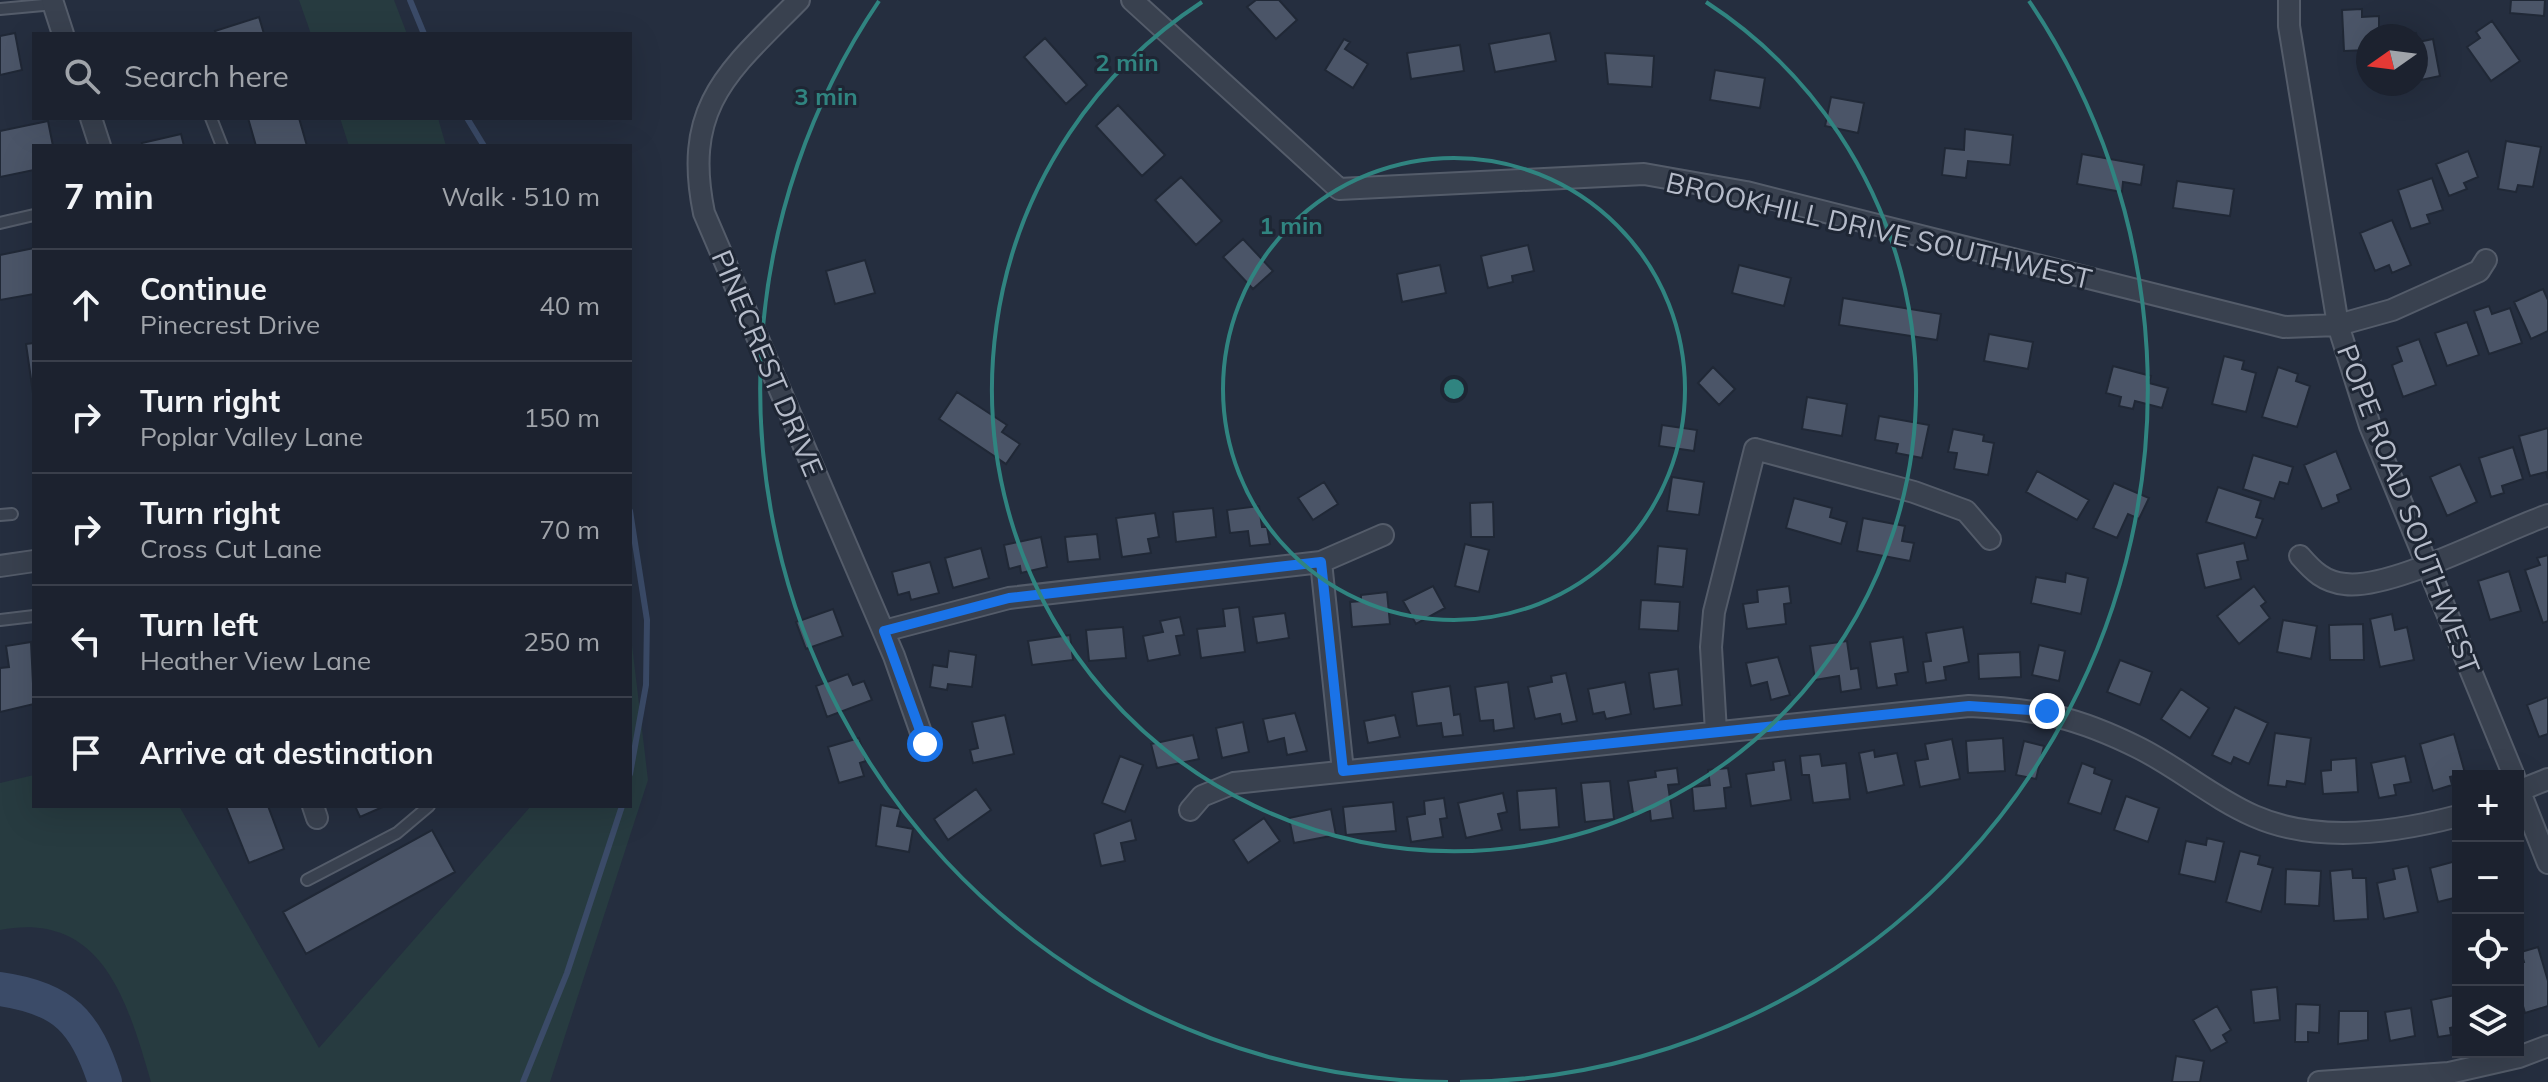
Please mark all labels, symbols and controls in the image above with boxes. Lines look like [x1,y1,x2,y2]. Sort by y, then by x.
north arrow [2356,24,2428,96]
search box [32,32,632,120]
text: 2 min [1095,47,1159,77]
icon: search [60,54,104,98]
text: Search here [124,57,289,95]
text: 3 min [794,81,858,111]
street label: BROOKHILL DRIVE SOUTHWEST [1663,164,2095,296]
text: 7 min [64,175,154,218]
text: Walk · 510 m [441,180,600,213]
text: 1 min [1259,210,1323,240]
street label: PINECREST DRIVE [705,245,831,481]
text: Continue [140,270,267,308]
icon: ahead [64,283,108,327]
text: 40 m [539,289,600,322]
text: Pinecrest Drive [140,308,320,341]
street label: POPE ROAD SOUTHWEST [2330,339,2488,679]
centre of rings [1440,375,1468,403]
text: Turn right [140,382,280,420]
icon: right [64,395,108,439]
text: 150 m [524,401,600,434]
text: Poplar Valley Lane [140,420,363,453]
text: Turn right [140,494,280,532]
icon: right [64,507,108,551]
text: 70 m [539,513,600,546]
text: Cross Cut Lane [140,532,322,565]
text: Turn left [140,606,258,644]
icon: left [64,619,108,663]
text: 250 m [524,625,600,658]
text: Heather View Lane [140,644,371,677]
route end [2029,693,2065,729]
route start [907,726,943,762]
icon: arrive [64,731,108,775]
text: Arrive at destination [140,734,434,772]
map controls [2452,770,2524,1058]
button: + [2452,770,2524,842]
button: − [2452,842,2524,914]
button: locate [2452,914,2524,986]
button: layers [2452,986,2524,1058]

